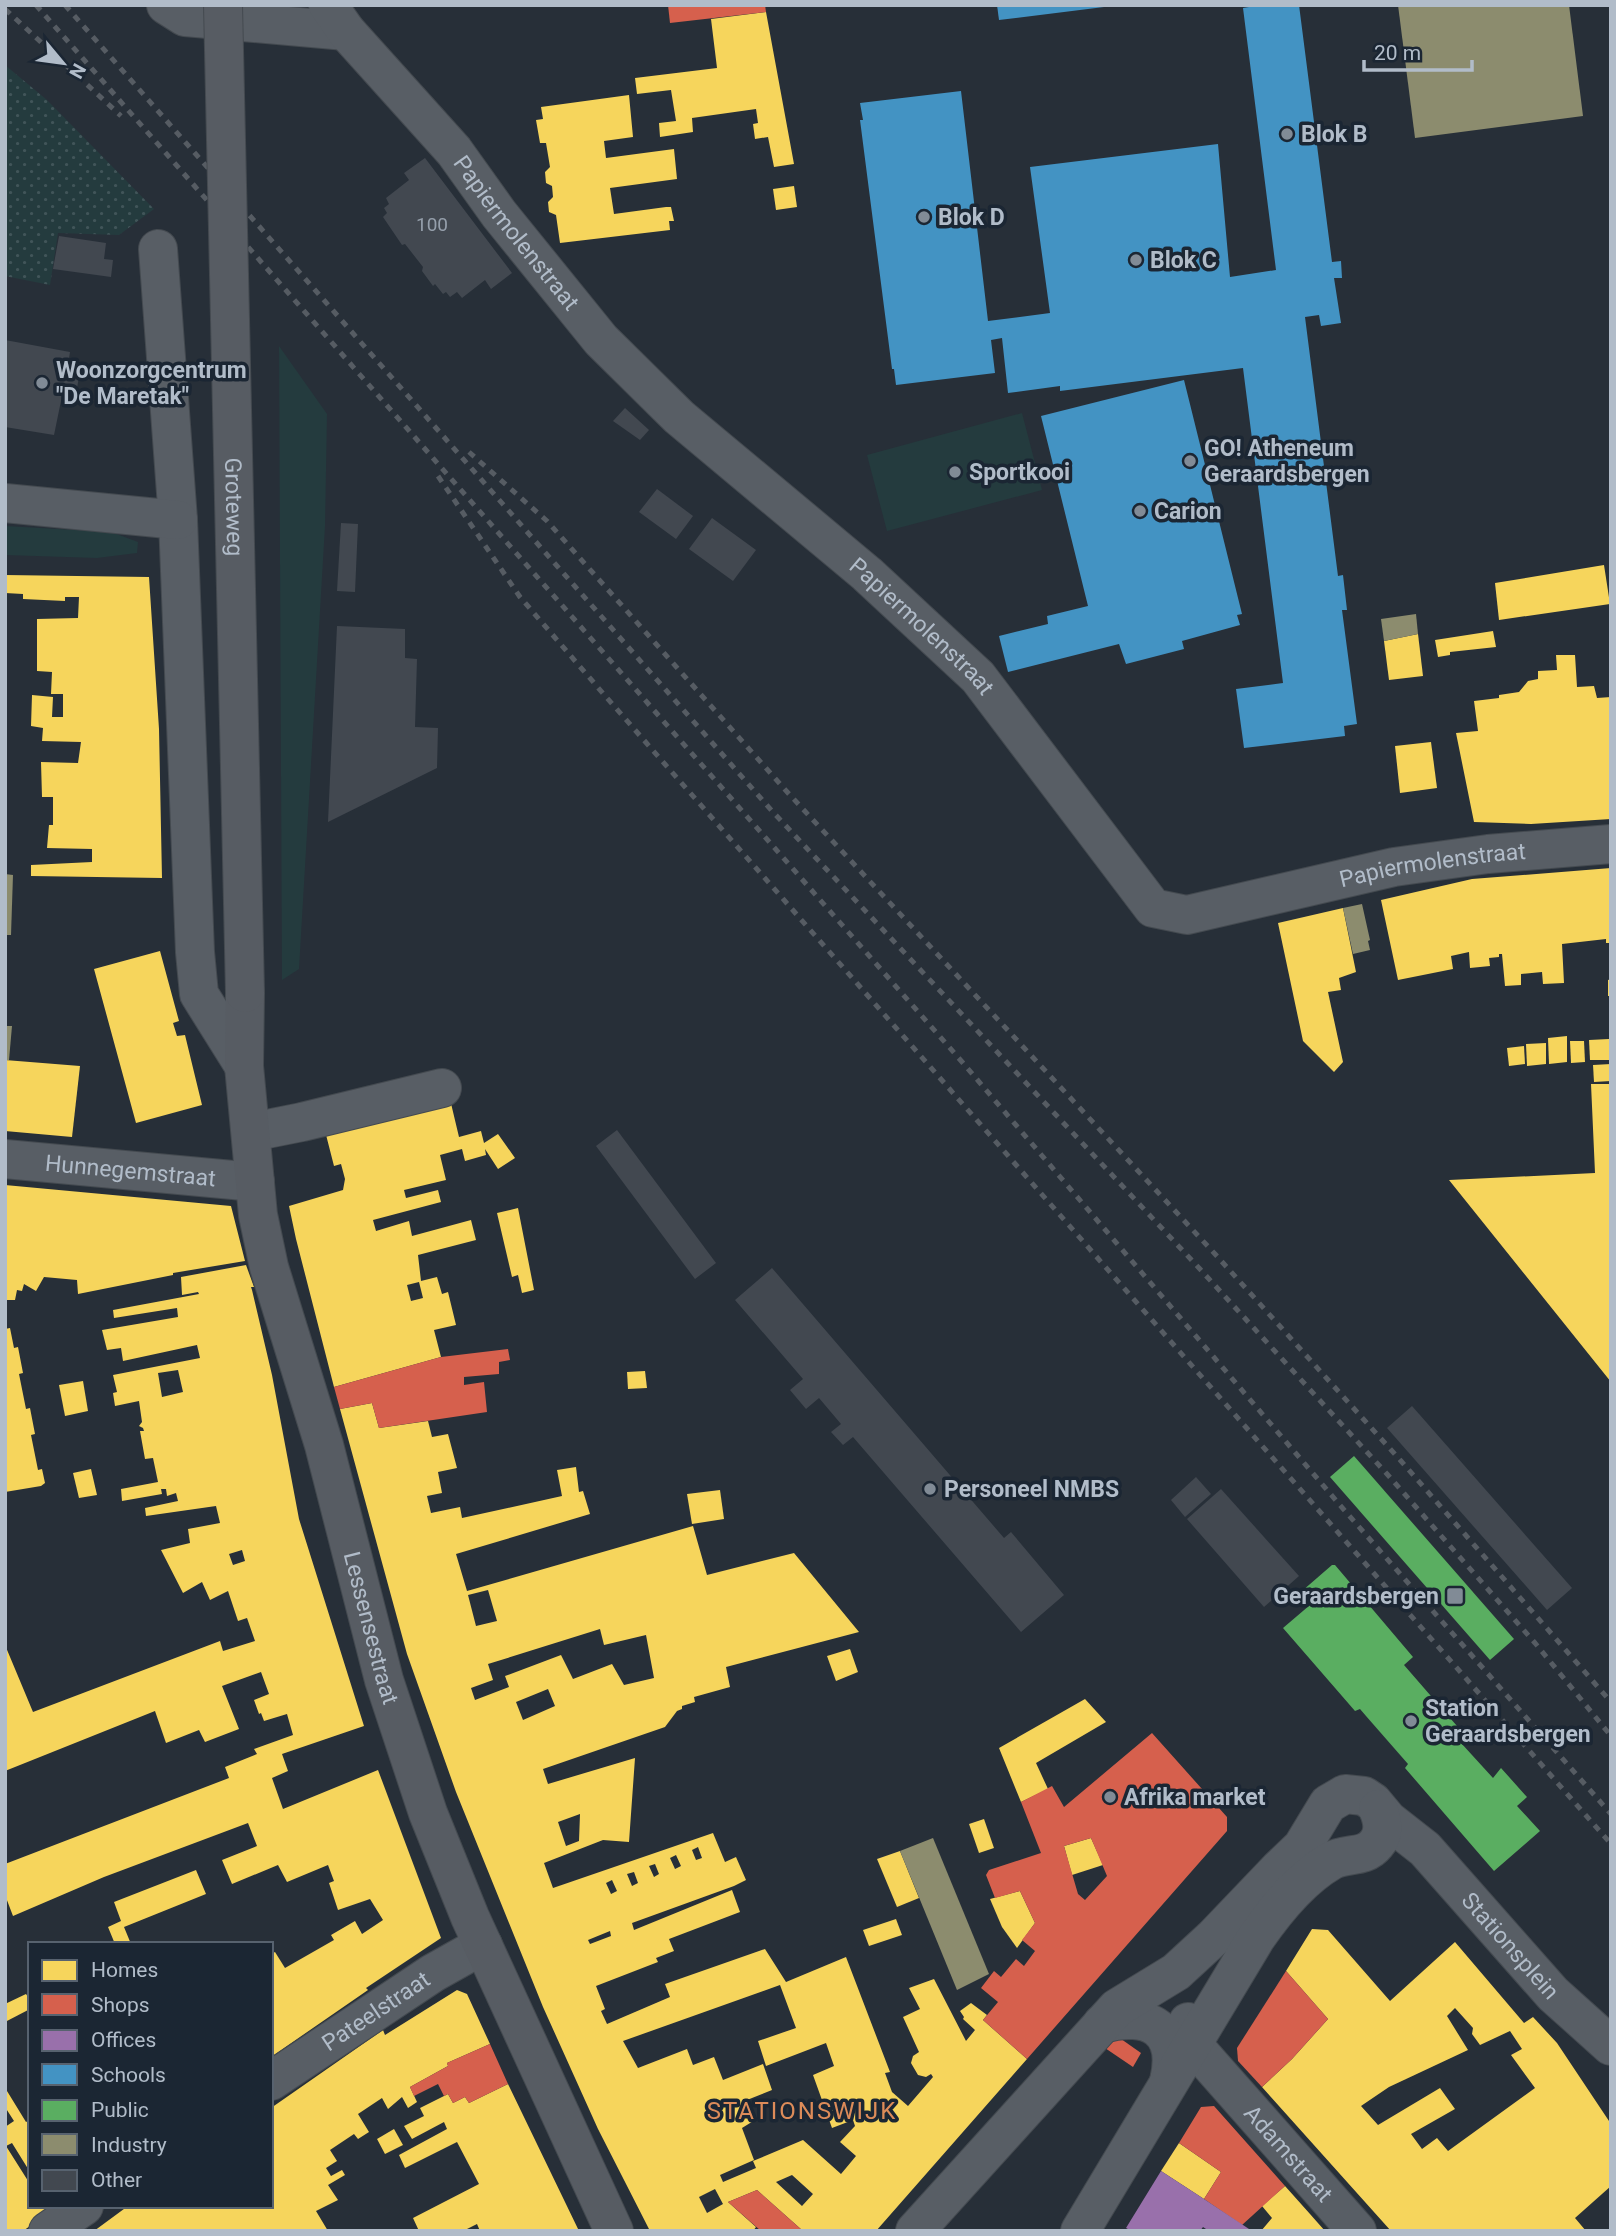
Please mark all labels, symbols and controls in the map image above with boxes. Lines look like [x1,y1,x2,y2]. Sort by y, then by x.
north arrow [28,28,98,98]
scale bar [1364,28,1472,72]
text: 20 m [1374,41,1421,65]
text: N [64,60,91,82]
place label: Blok B [1301,121,1367,148]
marker: Blok B [1279,126,1295,142]
street label: Papiermolenstraat [448,150,584,316]
place label: Blok D [938,204,1005,231]
marker: Blok D [916,209,932,225]
house number: 100 [416,213,448,236]
place label: Blok C [1150,247,1217,274]
marker: Blok C [1128,252,1144,268]
place label: Woonzorgcentrum "De Maretak" [56,357,247,410]
marker: Woonzorgcentrum "De Maretak" [34,375,50,391]
place label: GO! Atheneum Geraardsbergen [1204,435,1370,488]
marker: GO! Atheneum Geraardsbergen [1182,453,1198,469]
street label: Groteweg [219,457,248,556]
place label: Sportkooi [969,459,1070,486]
marker: Sportkooi [947,464,963,480]
place label: Carion [1154,498,1222,525]
marker: Carion [1132,503,1148,519]
street label: Papiermolenstraat [844,552,1000,700]
street label: Papiermolenstraat [1337,838,1527,893]
street label: Hunnegemstraat [44,1150,217,1192]
place label: Personeel NMBS [944,1476,1119,1503]
marker: Personeel NMBS [922,1481,938,1497]
street label: Lessensestraat [338,1549,404,1708]
place label: Geraardsbergen [1273,1583,1439,1610]
marker: Geraardsbergen [1445,1586,1465,1606]
place label: Station Geraardsbergen [1425,1695,1591,1748]
marker: Station Geraardsbergen [1403,1713,1419,1729]
place label: Afrika market [1124,1784,1266,1811]
marker: Afrika market [1102,1789,1118,1805]
street label: Stationsplein [1456,1887,1564,2005]
legend [28,1942,273,2208]
text: Homes [91,1958,158,1982]
street label: Pateelstraat [317,1966,435,2057]
text: Shops [91,1993,150,2017]
text: Offices [91,2028,156,2052]
text: Schools [91,2063,166,2087]
district label: STATIONSWIJK [707,2097,897,2125]
text: Public [91,2098,149,2122]
street label: Adamstraat [1238,2100,1338,2208]
text: Industry [91,2133,167,2157]
text: Other [91,2168,142,2192]

